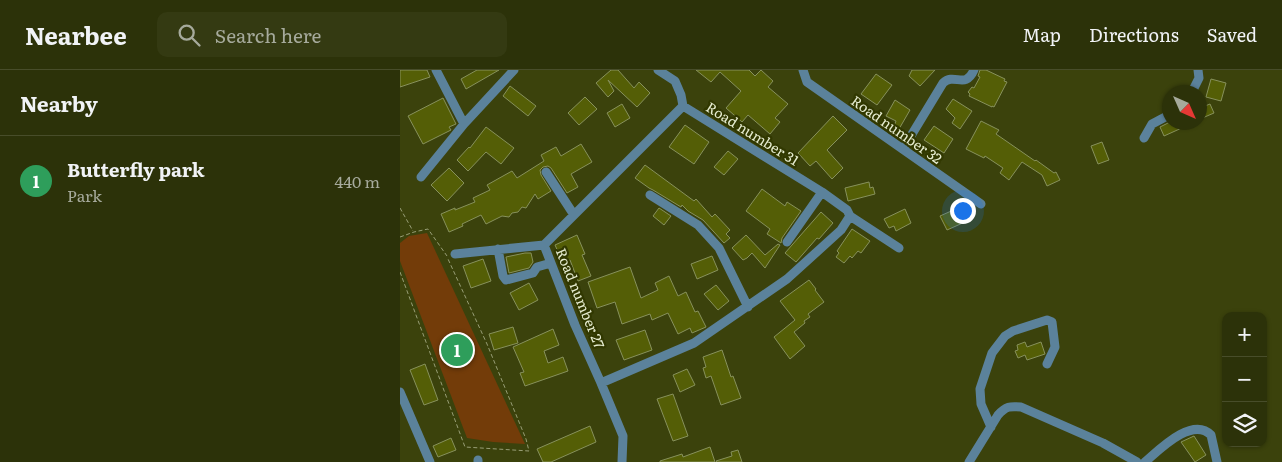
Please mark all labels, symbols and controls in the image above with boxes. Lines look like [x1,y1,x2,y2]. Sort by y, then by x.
search box [157,12,507,57]
text: Nearbee [25,17,127,52]
icon: search [175,21,203,49]
text: Search here [215,21,321,49]
text: Map [1023,21,1061,48]
text: Directions [1089,21,1179,48]
text: Saved [1207,21,1257,48]
north arrow [1162,85,1207,130]
text: Nearby [20,87,98,118]
street label: Road number 32 [847,90,947,168]
street label: Road number 31 [703,96,804,170]
text: Butterfly park [67,155,205,183]
text: 1 [33,169,39,193]
text: 440 m [334,169,380,193]
text: Park [67,183,102,207]
your location [950,198,976,224]
street label: Road number 27 [552,245,610,351]
map controls [1222,312,1267,447]
button: + [1222,312,1267,357]
pin: 1 [441,331,473,369]
button: − [1222,357,1267,402]
button: layers [1222,402,1267,447]

